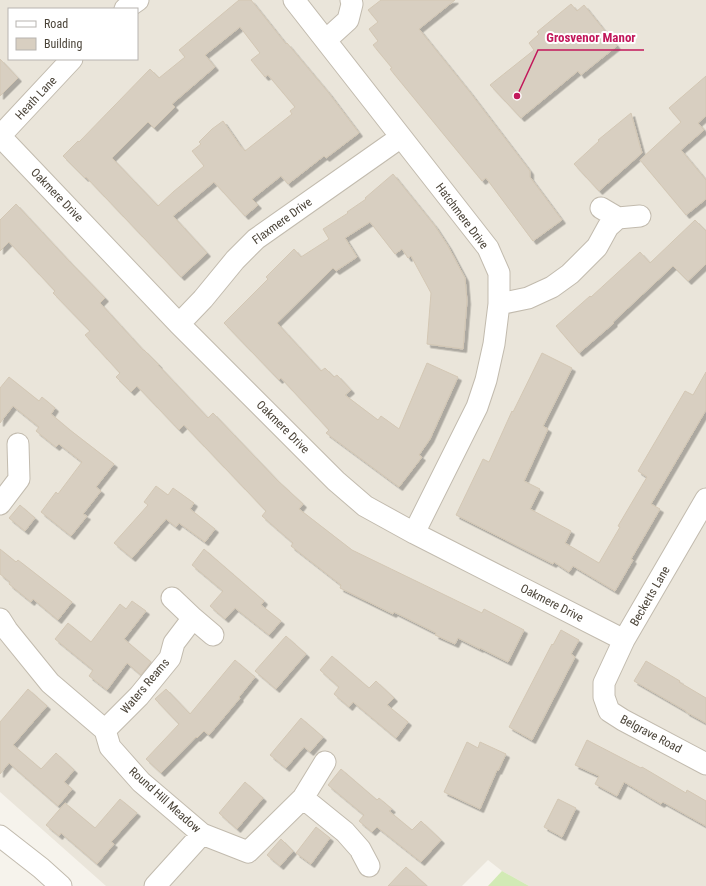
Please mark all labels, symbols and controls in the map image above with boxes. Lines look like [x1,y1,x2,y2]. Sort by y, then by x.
legend [8,8,138,60]
text: Road [44,17,68,31]
callout: Grosvenor Manor [538,25,644,50]
text: Grosvenor Manor [546,30,636,45]
text: Building [44,37,82,51]
street label: Heath Lane [13,73,60,122]
street label: Oakmere Drive [28,165,86,225]
street label: Hatchmere Drive [433,180,491,252]
street label: Flaxmere Drive [250,195,315,247]
street label: Oakmere Drive [254,398,313,457]
street label: Becketts Lane [627,563,673,628]
street label: Oakmere Drive [518,581,586,625]
street label: Waters Reams [118,655,172,717]
street label: Belgrave Road [618,712,684,756]
street label: Round Hill Meadow [126,764,204,836]

